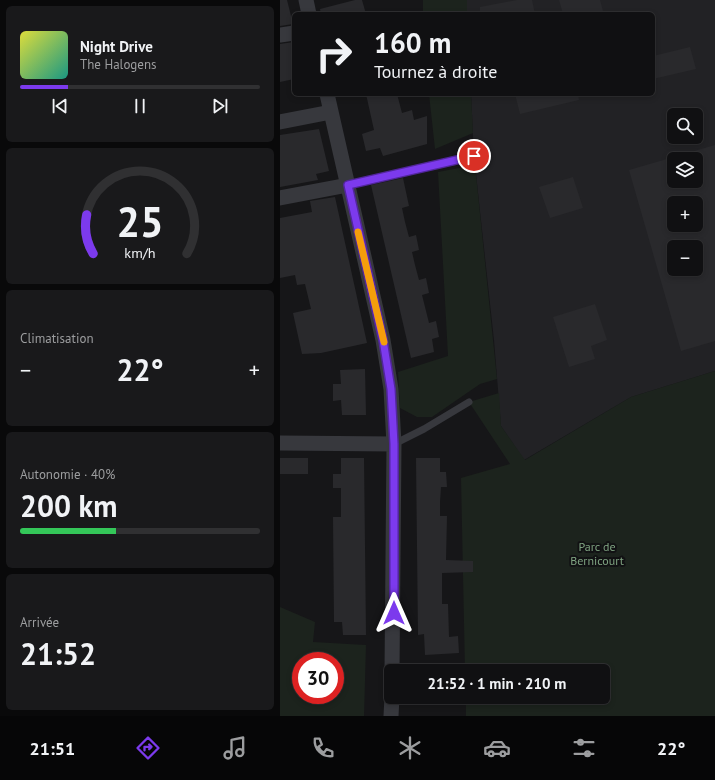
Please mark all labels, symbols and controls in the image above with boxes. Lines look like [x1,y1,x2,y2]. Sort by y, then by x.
text: 160 m [374,24,451,61]
icon: right [308,28,360,80]
text: Night Drive [80,37,153,56]
text: The Halogens [80,56,157,73]
text: Tournez à droite [374,60,497,83]
icon: previous [49,95,71,117]
icon: pause [129,95,151,117]
icon: next [209,95,231,117]
map controls [667,108,703,276]
button: search [667,108,703,144]
pin [457,139,491,173]
icon: arrive [463,145,485,167]
button: layers [667,152,703,188]
text: 25 [116,195,164,248]
button: + [667,196,703,232]
button: − [667,240,703,276]
text: km/h [124,243,156,262]
text: Climatisation [20,330,94,347]
text: 22° [116,350,164,389]
text: − [20,356,31,384]
text: + [249,356,260,384]
text: Autonomie · 40% [20,466,115,483]
text: 200 km [20,486,118,525]
park label: Parc de Bernicourt [570,539,624,568]
position arrow [373,592,415,634]
text: Arrivée [20,614,59,631]
text: 21:52 [20,634,96,673]
speed limit sign: 30 [292,652,344,704]
text: 21:52 · 1 min · 210 m [428,674,566,693]
icon: directions [134,734,162,762]
icon: music [221,734,249,762]
icon: phone [309,734,337,762]
icon: climate [396,734,424,762]
icon: car [483,734,511,762]
icon: filters [570,734,598,762]
text: 21:51 [30,737,75,760]
text: 22° [657,737,685,760]

